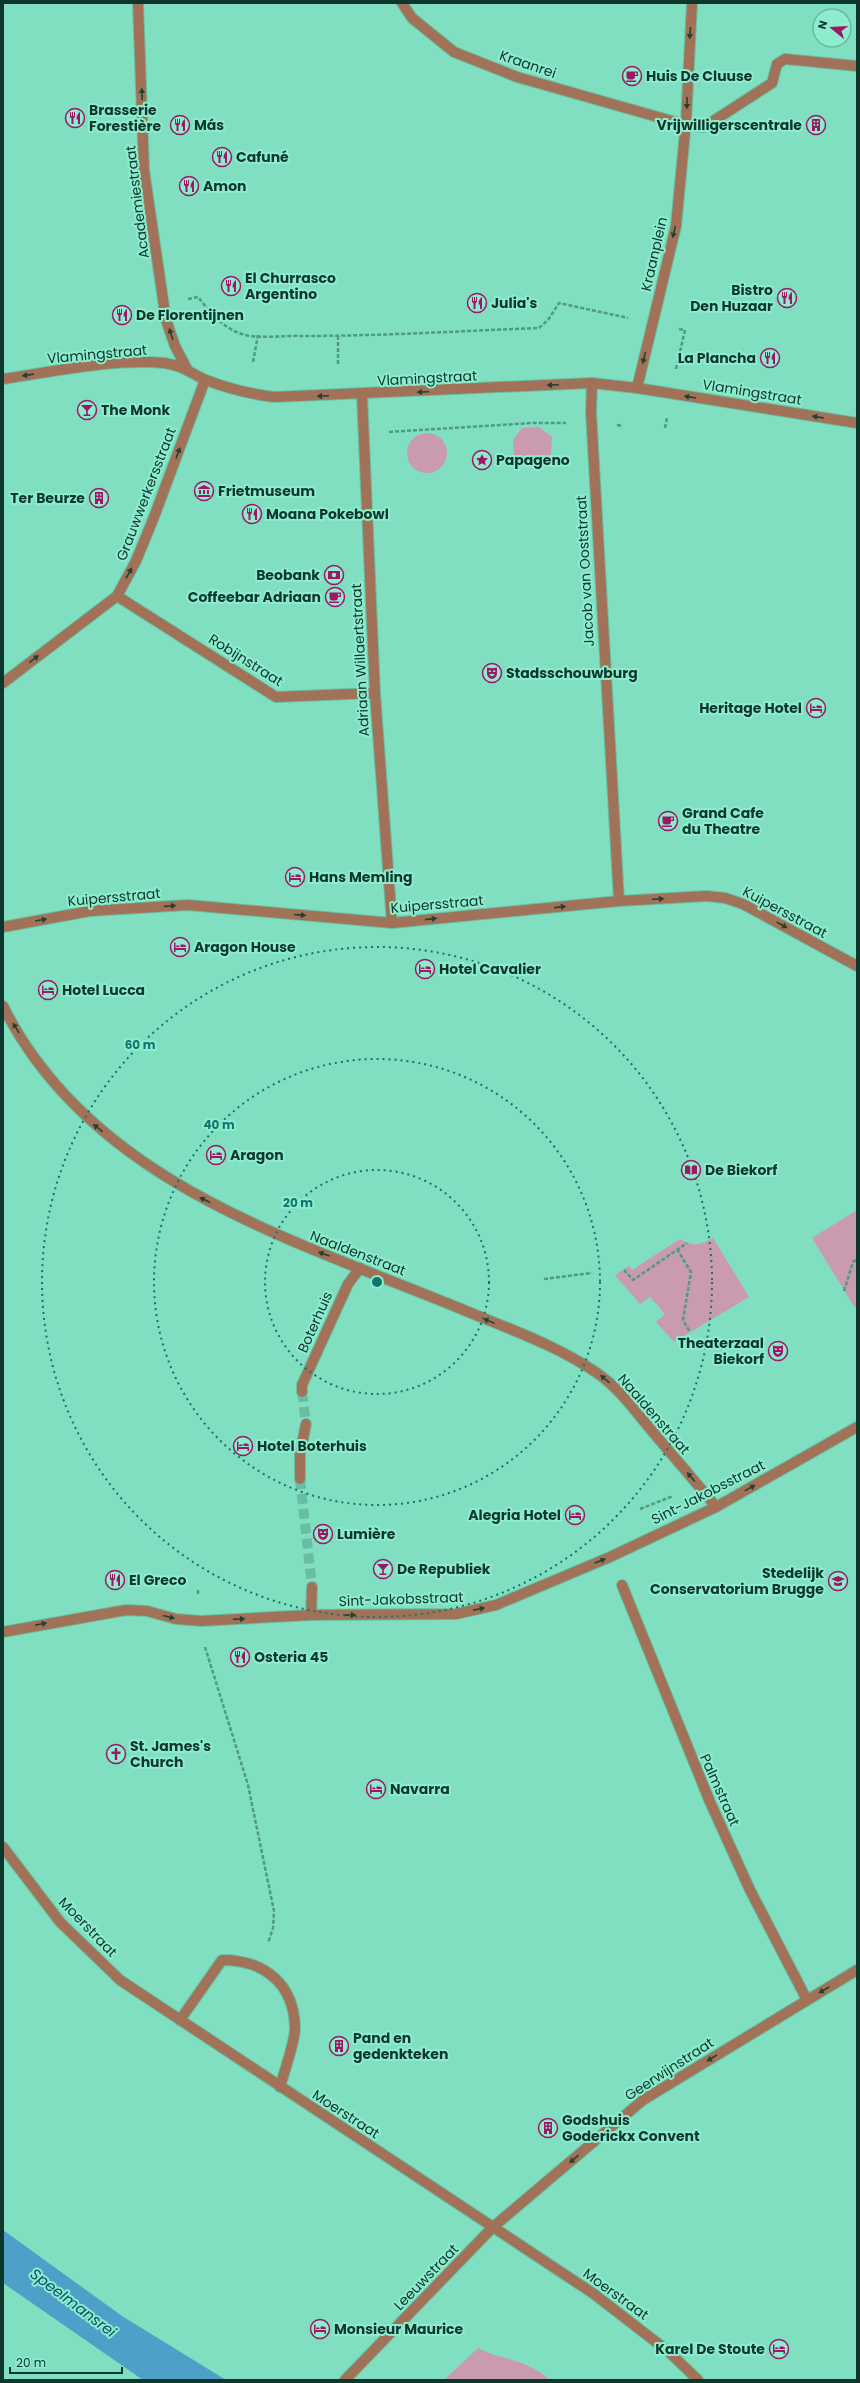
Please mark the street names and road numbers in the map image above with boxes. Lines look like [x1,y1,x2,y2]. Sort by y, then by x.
street label: Kraanrei [497,45,559,83]
street label: Academiestraat [120,144,154,260]
street label: Kraanplein [636,215,672,293]
street label: Vlamingstraat [46,340,148,368]
street label: Vlamingstraat [376,365,478,391]
street label: Vlamingstraat [701,374,803,410]
street label: Grauwwerkersstraat [111,424,181,564]
street label: Jacob van Ooststraat [571,495,599,647]
street label: Adriaan Willaertstraat [346,583,374,737]
street label: Robijnstraat [205,629,287,691]
street label: Kuipersstraat [739,881,831,943]
street label: Kuipersstraat [67,883,161,911]
street label: Kuipersstraat [390,890,484,918]
street label: Naaldenstraat [307,1226,409,1280]
street label: Boterhuis [293,1288,337,1356]
street label: Naaldenstraat [613,1369,695,1459]
street label: Sint-Jakobsstraat [648,1455,768,1529]
street label: Sint-Jakobsstraat [338,1587,464,1611]
street label: Palmstraat [695,1751,745,1829]
street label: Moerstraat [54,1893,122,1961]
street label: Geerwijnstraat [621,2033,717,2105]
street label: Moerstraat [308,2085,384,2143]
street label: Leeuwstraat [389,2239,463,2315]
street label: Moerstraat [579,2263,653,2325]

